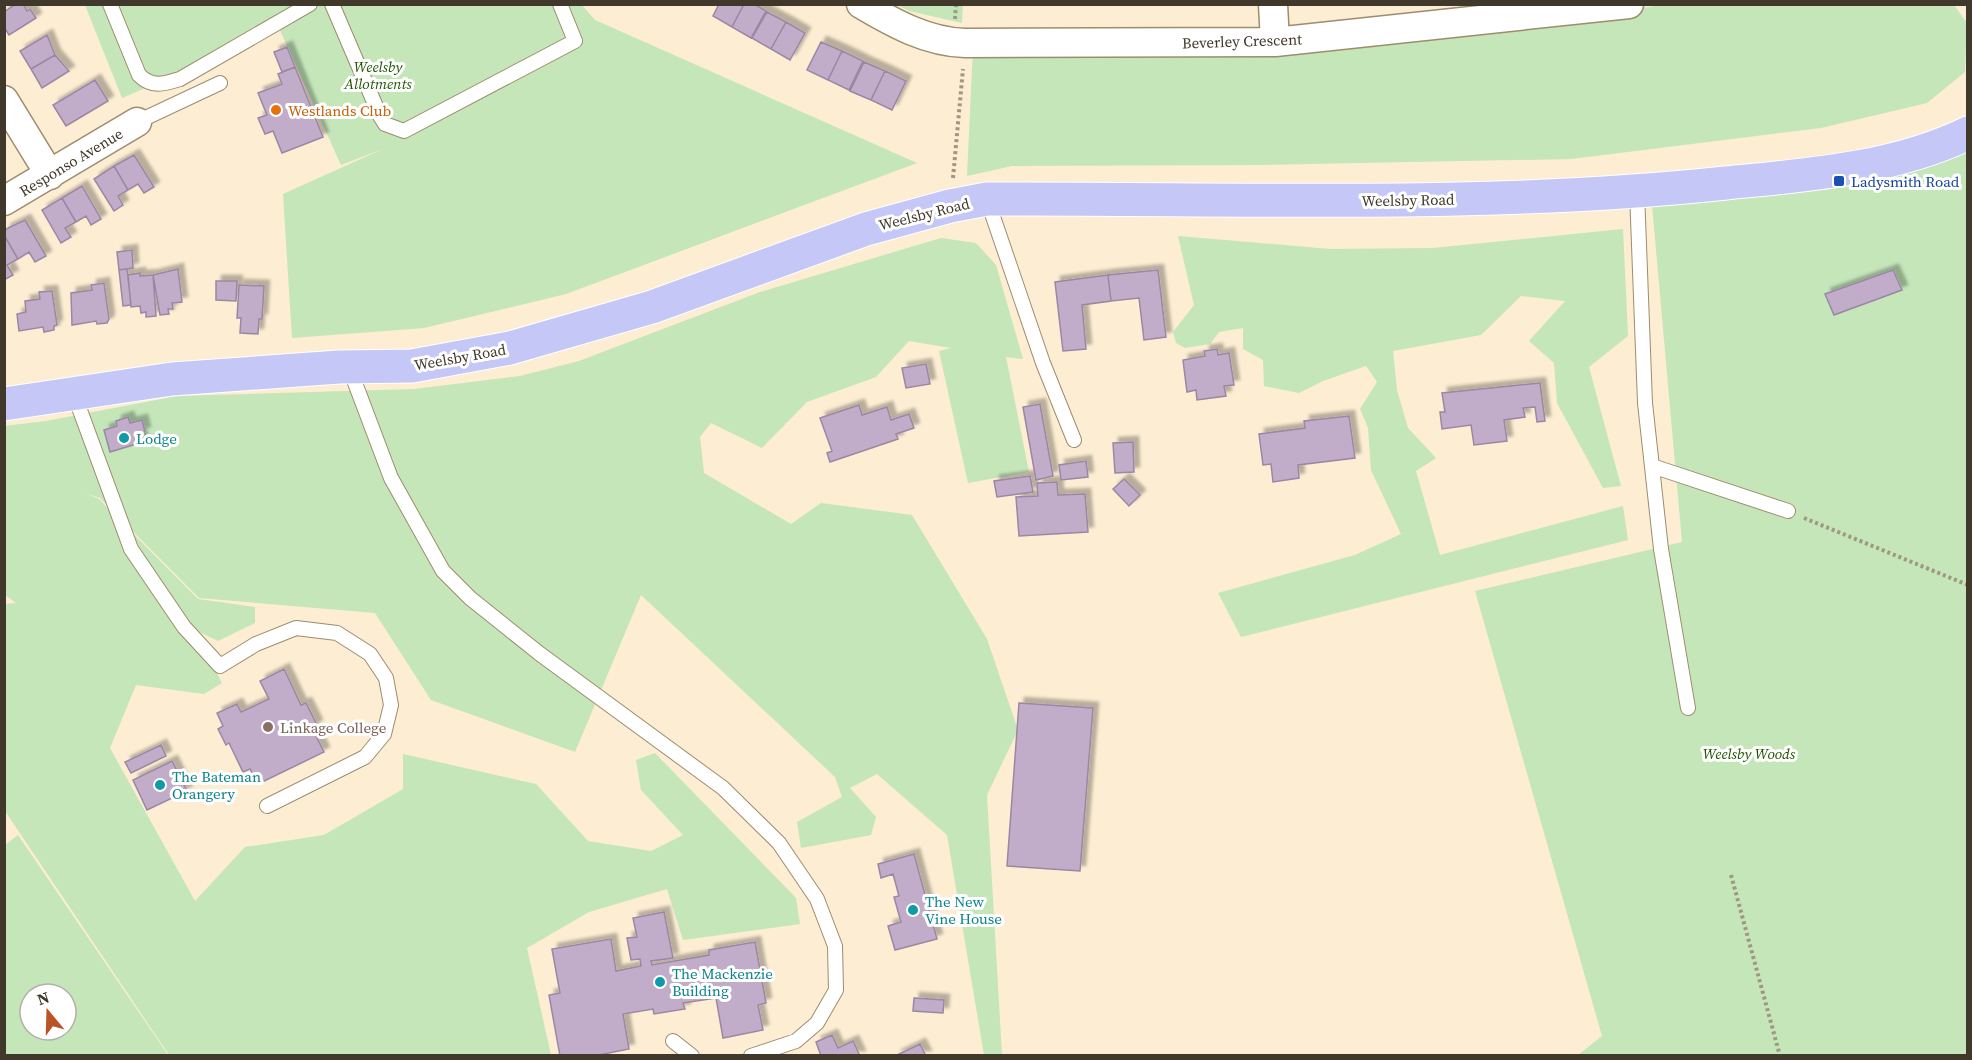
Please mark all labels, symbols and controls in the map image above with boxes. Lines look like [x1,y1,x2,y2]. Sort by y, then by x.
street label: Beverley Crescent [1182,28,1302,54]
park label: Weelsby Allotments [343,56,412,94]
place label: Westlands Club [288,100,391,121]
marker: Westlands Club [269,103,283,117]
street label: Responso Avenue [15,123,127,201]
place label: Ladysmith Road [1851,171,1960,192]
marker: Ladysmith Road [1832,174,1846,188]
street label: Weelsby Road [1361,189,1455,211]
street label: Weelsby Road [876,192,972,235]
street label: Weelsby Road [412,338,508,375]
place label: Lodge [136,428,177,449]
marker: Lodge [117,431,131,445]
place label: Linkage College [280,717,387,738]
marker: Linkage College [261,720,275,734]
park label: Weelsby Woods [1703,743,1796,764]
place label: The Bateman Orangery [172,766,261,804]
marker: The Bateman Orangery [153,778,167,792]
place label: The New Vine House [925,891,1002,929]
marker: The New Vine House [906,903,920,917]
place label: The Mackenzie Building [672,963,773,1001]
marker: The Mackenzie Building [653,975,667,989]
north arrow [18,982,78,1042]
text: N [34,985,53,1010]

